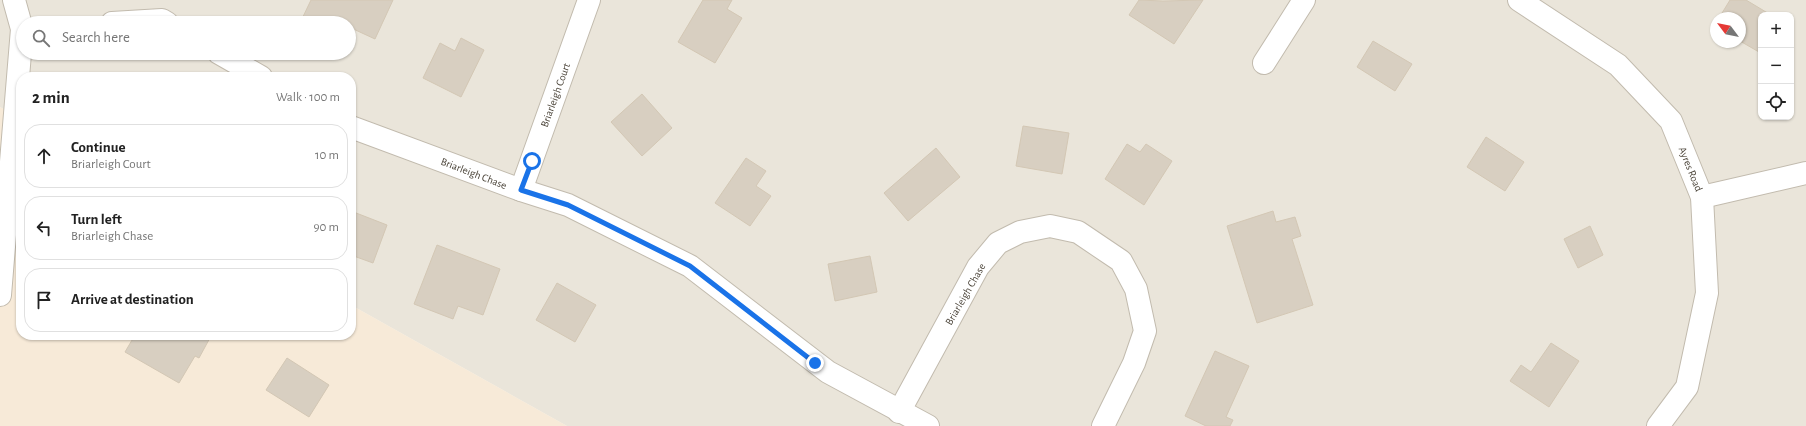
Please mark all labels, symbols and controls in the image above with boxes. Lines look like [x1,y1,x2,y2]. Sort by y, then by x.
north arrow [1710,12,1746,48]
map controls [1758,12,1794,120]
button: + [1758,12,1794,48]
search box [16,16,356,60]
icon: search [30,27,52,49]
text: Search here [62,30,130,45]
button: − [1758,48,1794,84]
street label: Briarleigh Court [539,61,572,129]
button: locate [1758,84,1794,120]
text: 2 min [32,89,70,106]
text: Walk · 100 m [276,91,340,104]
text: Continue [71,140,126,155]
icon: ahead [33,145,55,167]
street label: Ayres Road [1677,145,1705,193]
text: 10 m [315,149,339,162]
route start [523,152,541,170]
street label: Briarleigh Chase [439,156,508,191]
text: Briarleigh Court [71,158,151,171]
text: Turn left [71,212,122,227]
icon: left [33,217,55,239]
text: 90 m [313,221,339,234]
text: Briarleigh Chase [71,230,153,243]
street label: Briarleigh Chase [943,261,988,327]
icon: arrive [33,289,55,311]
text: Arrive at destination [71,292,194,307]
route end [806,354,824,372]

